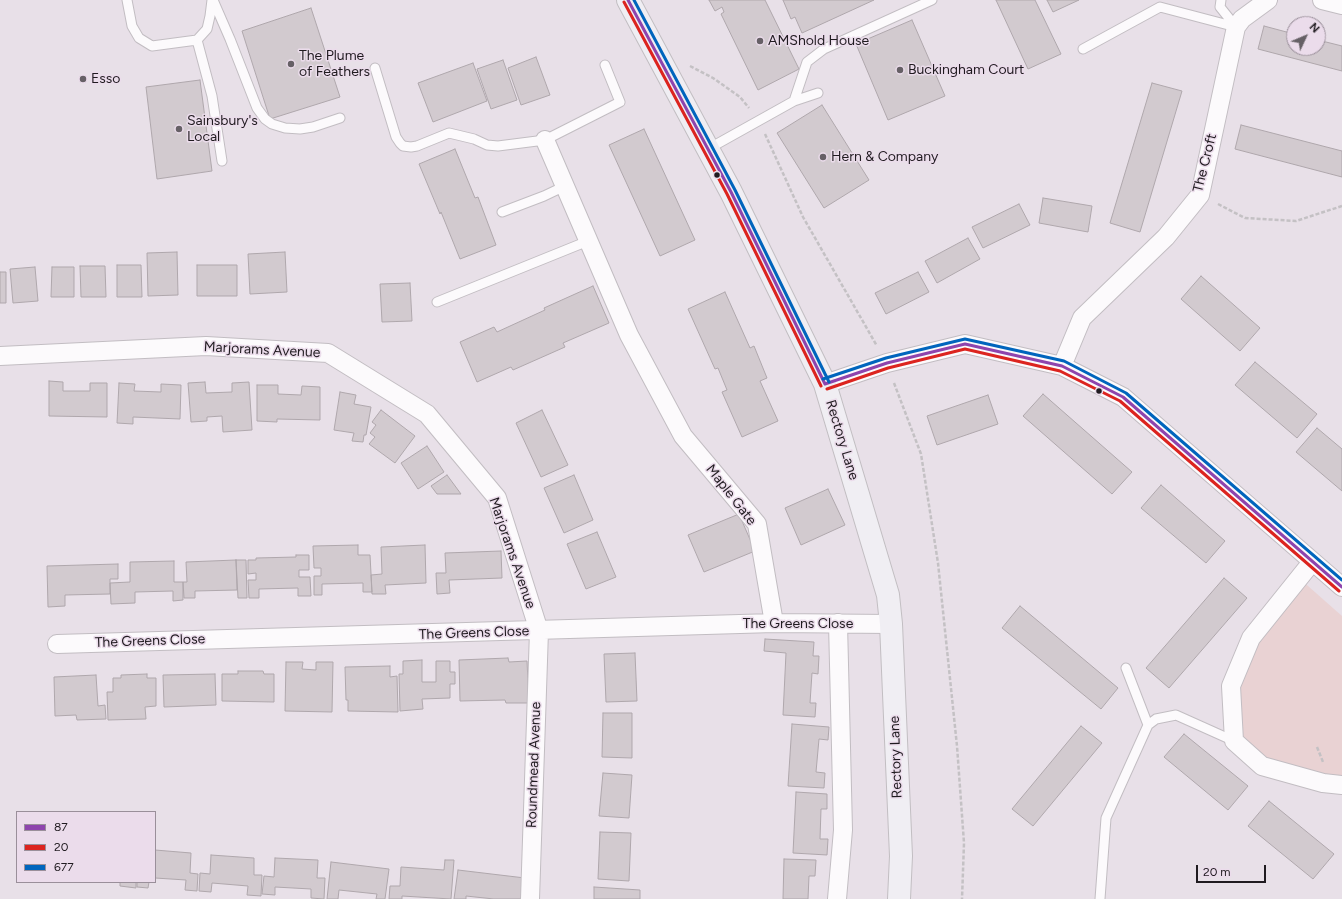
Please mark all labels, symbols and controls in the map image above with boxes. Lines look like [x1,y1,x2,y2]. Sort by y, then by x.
north arrow [1286,16,1326,56]
text: N [1307,20,1322,36]
place label: AMShold House [768,33,869,49]
marker: AMShold House [755,36,765,46]
place label: The Plume of Feathers [299,48,370,80]
marker: The Plume of Feathers [286,59,296,69]
place label: Buckingham Court [908,62,1024,78]
marker: Buckingham Court [895,65,905,75]
place label: Esso [91,71,120,87]
marker: Esso [78,74,88,84]
place label: Sainsbury's Local [187,113,258,146]
marker: Sainsbury's Local [174,124,184,134]
street label: The Croft [1190,132,1220,194]
place label: Hern & Company [831,149,938,165]
marker: Hern & Company [818,152,828,162]
unlabelled marker [712,170,722,180]
street label: Marjorams Avenue [203,339,321,361]
unlabelled marker [1094,386,1104,396]
street label: Rectory Lane [822,398,862,482]
street label: Maple Gate [702,461,760,529]
street label: Marjorams Avenue [485,495,539,611]
street label: The Greens Close [743,616,853,632]
street label: The Greens Close [418,623,530,643]
street label: The Greens Close [94,631,206,651]
street label: Roundmead Avenue [523,702,545,828]
street label: Rectory Lane [886,715,906,799]
legend [16,811,156,883]
text: 87 [54,820,68,834]
text: 20 [54,840,68,854]
scale bar [1198,857,1268,883]
text: 677 [54,860,74,874]
text: 20 m [1203,865,1231,879]

